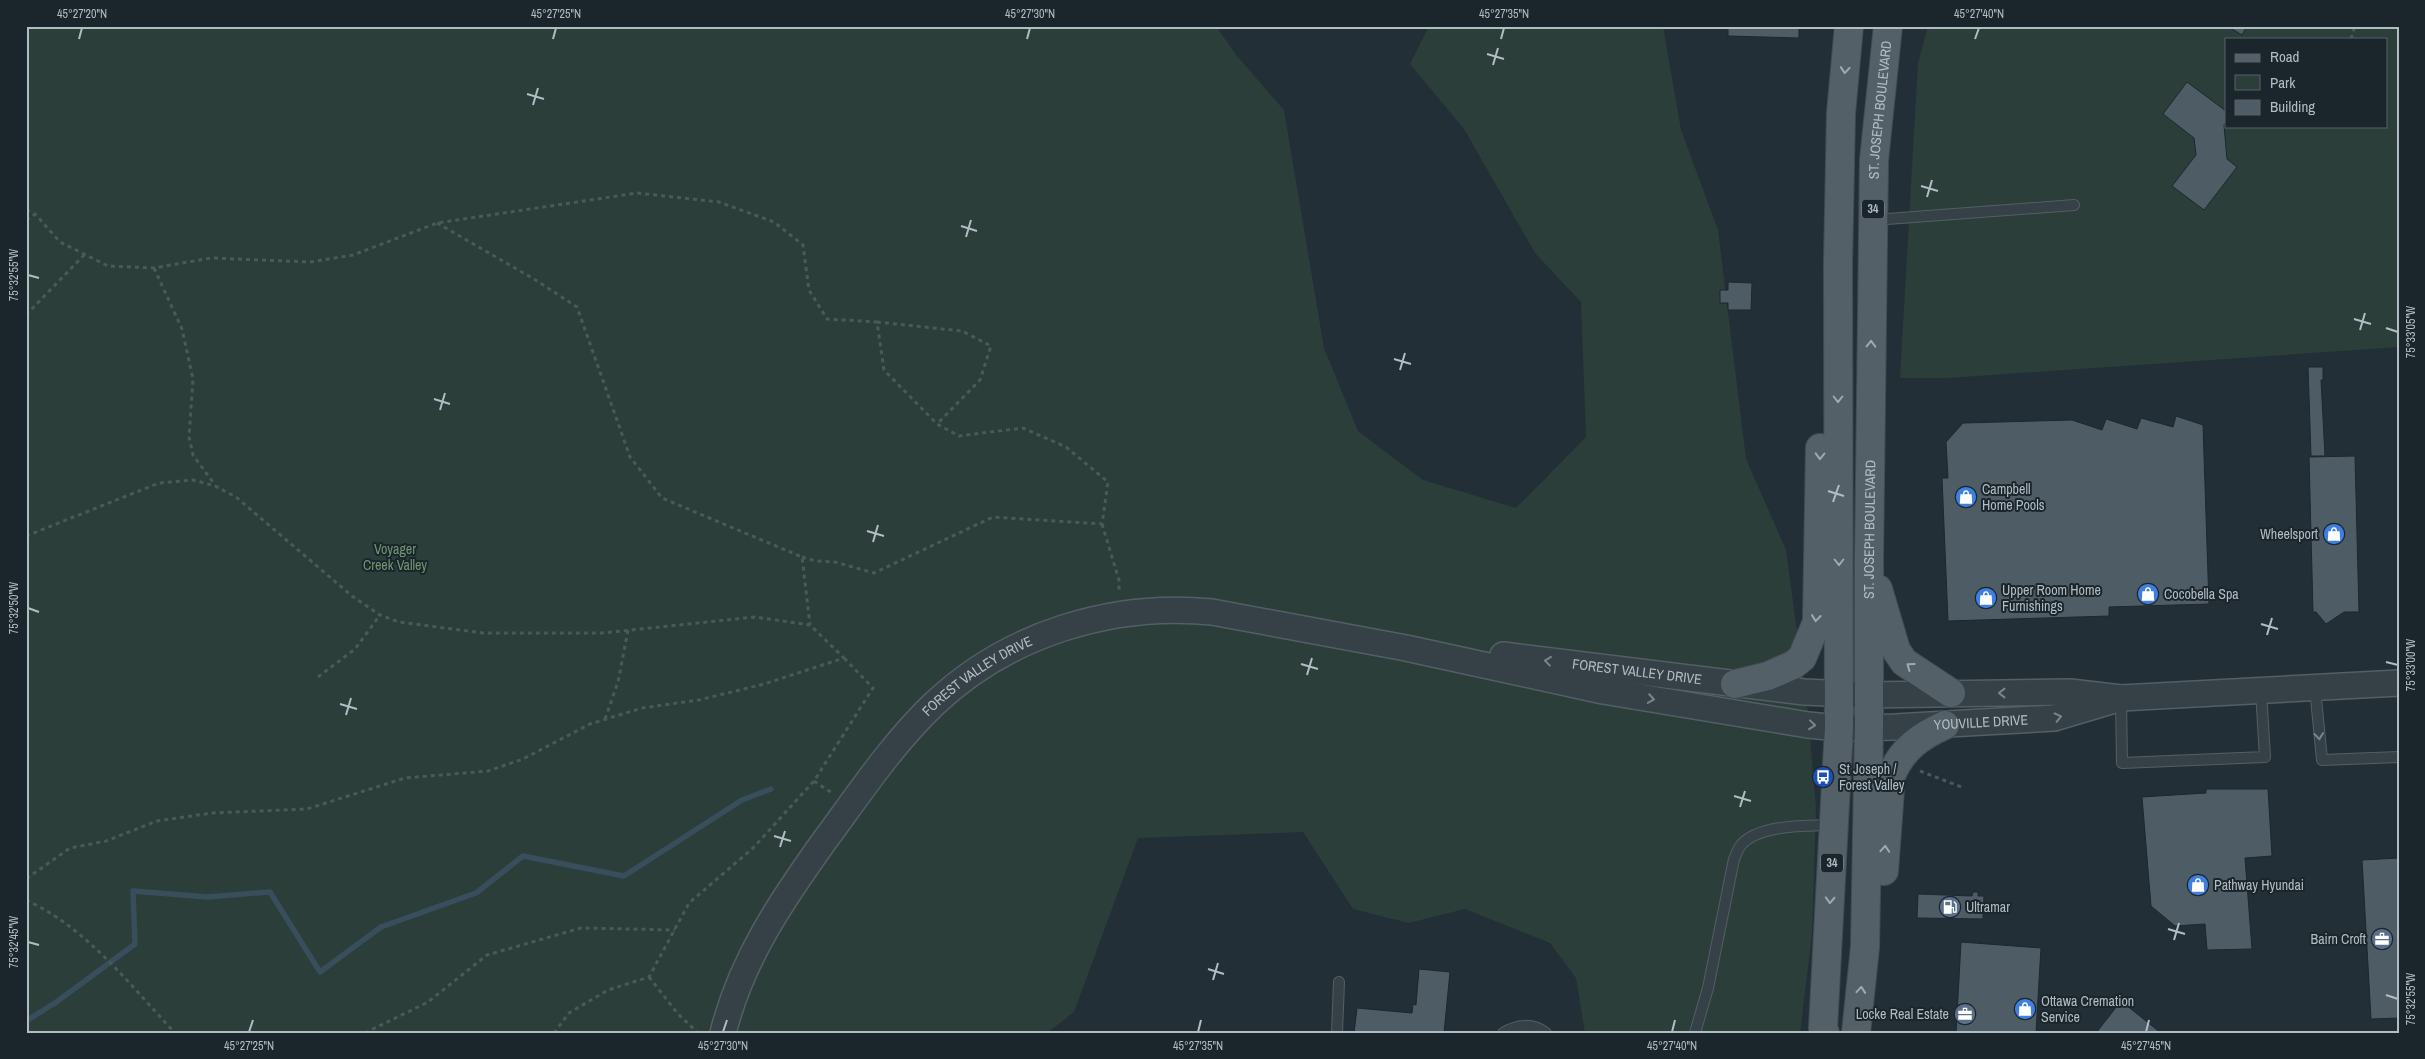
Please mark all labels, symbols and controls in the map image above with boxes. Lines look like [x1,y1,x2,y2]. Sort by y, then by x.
text: 45°27'20"N [57,6,107,22]
text: 45°27'25"N [531,6,581,22]
text: 45°27'30"N [1005,6,1055,22]
text: 45°27'35"N [1479,6,1529,22]
text: 45°27'40"N [1954,6,2004,22]
legend [2225,38,2388,128]
street label: ST. JOSEPH BOULEVARD [1865,40,1895,179]
text: Road [2270,46,2299,67]
one-way arrow [1839,66,1850,74]
text: Park [2270,72,2296,93]
text: Building [2270,96,2315,117]
road number: 34 [1862,200,1884,218]
text: 75°32'55"W [6,248,22,301]
text: 75°33'05"W [2403,305,2419,358]
one-way arrow [1866,340,1876,348]
one-way arrow [1833,396,1843,404]
one-way arrow [1815,452,1825,460]
street label: ST. JOSEPH BOULEVARD [1860,460,1879,599]
place label: Campbell Home Pools [1982,480,2045,514]
shop icon: Campbell Home Pools [1954,485,1978,509]
shop icon: Wheelsport [2322,522,2346,546]
place label: Wheelsport [2260,525,2318,543]
park label: Voyager Creek Valley [363,540,427,574]
one-way arrow [1834,558,1844,566]
text: 75°32'50"W [6,581,22,634]
place label: Upper Room Home Furnishings [2002,581,2101,615]
shop icon: Cocobella Spa [2136,582,2160,606]
place label: Cocobella Spa [2164,585,2239,603]
shop icon: Upper Room Home Furnishings [1974,586,1998,610]
one-way arrow [1811,614,1822,622]
street label: FOREST VALLEY DRIVE [918,632,1035,720]
text: 75°33'00"W [2403,638,2419,691]
street label: FOREST VALLEY DRIVE [1571,655,1703,688]
one-way arrow [1544,656,1552,667]
one-way arrow [1907,664,1916,672]
one-way arrow [1998,687,2006,698]
one-way arrow [1647,694,1656,704]
street label: YOUVILLE DRIVE [1933,710,2029,734]
one-way arrow [2053,712,2062,723]
one-way arrow [1808,719,1816,730]
one-way arrow [2313,732,2324,740]
place label: St Joseph / Forest Valley [1839,760,1905,794]
bus stop icon: St Joseph / Forest Valley [1811,765,1835,789]
one-way arrow [1880,845,1891,853]
road number: 34 [1821,854,1843,872]
shop icon: Pathway Hyundai [2186,873,2210,897]
place label: Pathway Hyundai [2214,876,2304,894]
fuel station icon: Ultramar [1938,895,1962,919]
one-way arrow [1825,896,1836,904]
place label: Ultramar [1966,898,2010,916]
text: 75°32'45"W [6,915,22,968]
office icon: Bairn Croft [2370,927,2394,951]
place label: Bairn Croft [2310,930,2366,948]
text: 75°32'55"W [2403,972,2419,1025]
one-way arrow [1855,986,1866,994]
place label: Ottawa Cremation Service [2041,992,2134,1026]
shop icon: Ottawa Cremation Service [2013,997,2037,1021]
office icon: Locke Real Estate [1953,1002,1977,1026]
place label: Locke Real Estate [1856,1005,1949,1023]
text: 45°27'25"N [224,1038,274,1054]
text: 45°27'30"N [698,1038,748,1054]
text: 45°27'35"N [1173,1038,1223,1054]
text: 45°27'40"N [1647,1038,1697,1054]
text: 45°27'45"N [2121,1038,2171,1054]

